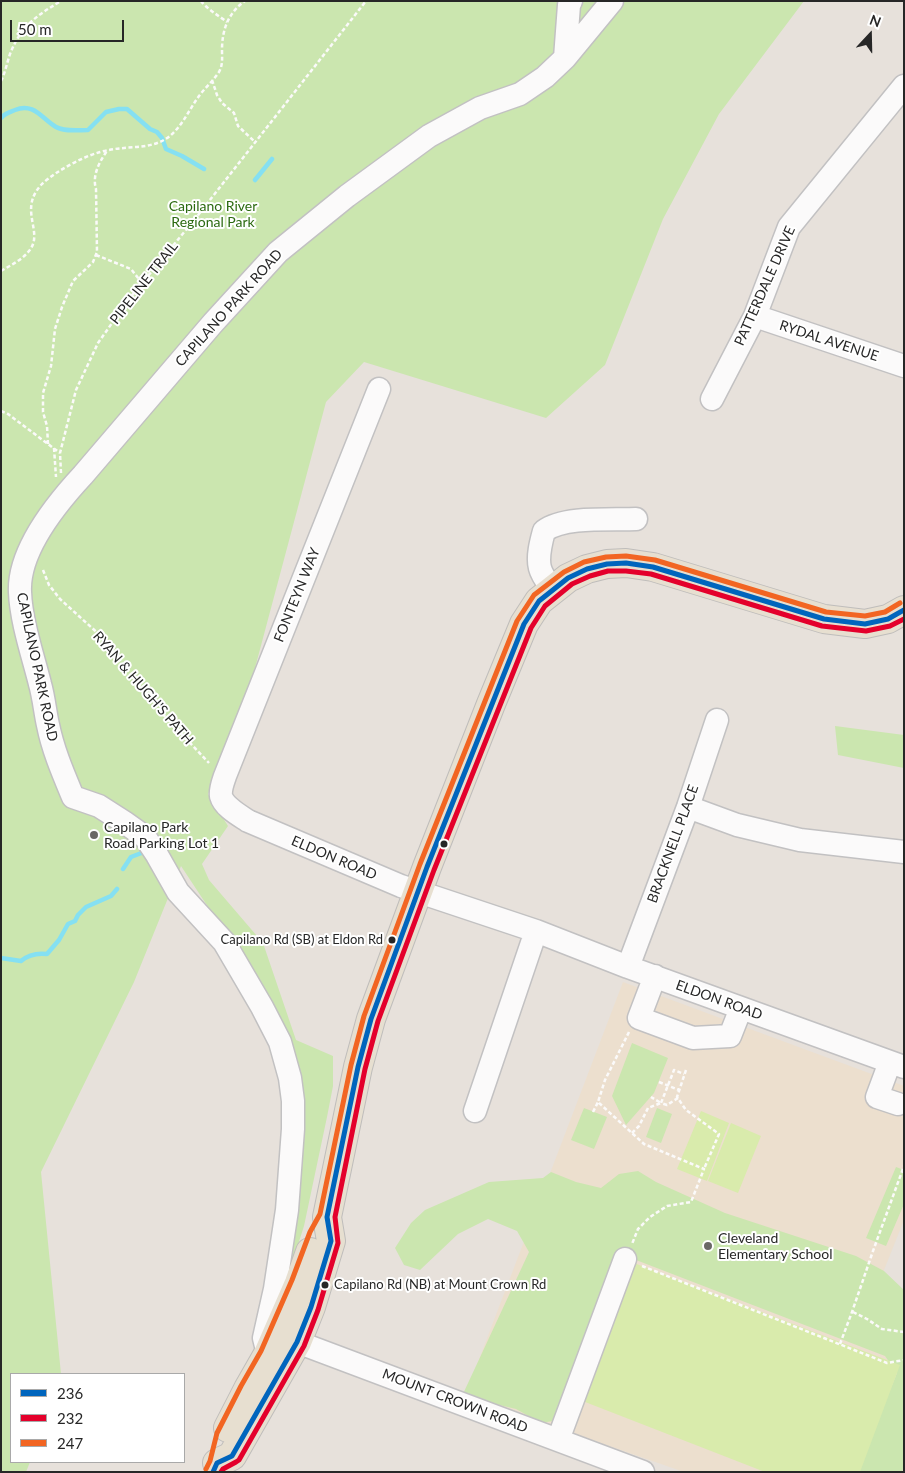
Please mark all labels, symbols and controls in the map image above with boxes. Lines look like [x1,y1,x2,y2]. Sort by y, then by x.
scale bar [12,10,126,42]
north arrow [845,10,895,60]
text: N [867,11,884,30]
text: 50 m [18,20,52,38]
park label: Capilano River Regional Park [169,198,257,230]
street label: PATTERDALE DRIVE [731,224,799,348]
street label: PIPELINE TRAIL [107,238,181,328]
street label: CAPILANO PARK ROAD [172,246,286,370]
street label: RYDAL AVENUE [777,317,881,365]
street label: FONTEYN WAY [270,545,324,645]
street label: CAPILANO PARK ROAD [13,591,61,743]
street label: RYAN & HUGH'S PATH [89,628,197,748]
street label: BRACKNELL PLACE [644,783,702,905]
place label: Capilano Park Road Parking Lot 1 [104,819,219,852]
marker: Capilano Park Road Parking Lot 1 [88,829,100,841]
street label: ELDON ROAD [289,832,379,884]
unlabelled marker [439,839,449,849]
place label: Capilano Rd (SB) at Eldon Rd [221,932,383,948]
marker: Capilano Rd (SB) at Eldon Rd [387,935,397,945]
street label: ELDON ROAD [673,977,765,1023]
place label: Cleveland Elementary School [718,1230,832,1262]
marker: Cleveland Elementary School [702,1240,714,1252]
place label: Capilano Rd (NB) at Mount Crown Rd [334,1277,546,1293]
marker: Capilano Rd (NB) at Mount Crown Rd [320,1280,330,1290]
street label: MOUNT CROWN ROAD [380,1365,530,1437]
legend [10,1373,185,1463]
text: 236 [57,1384,83,1402]
text: 232 [57,1409,83,1427]
text: 247 [57,1434,83,1452]

